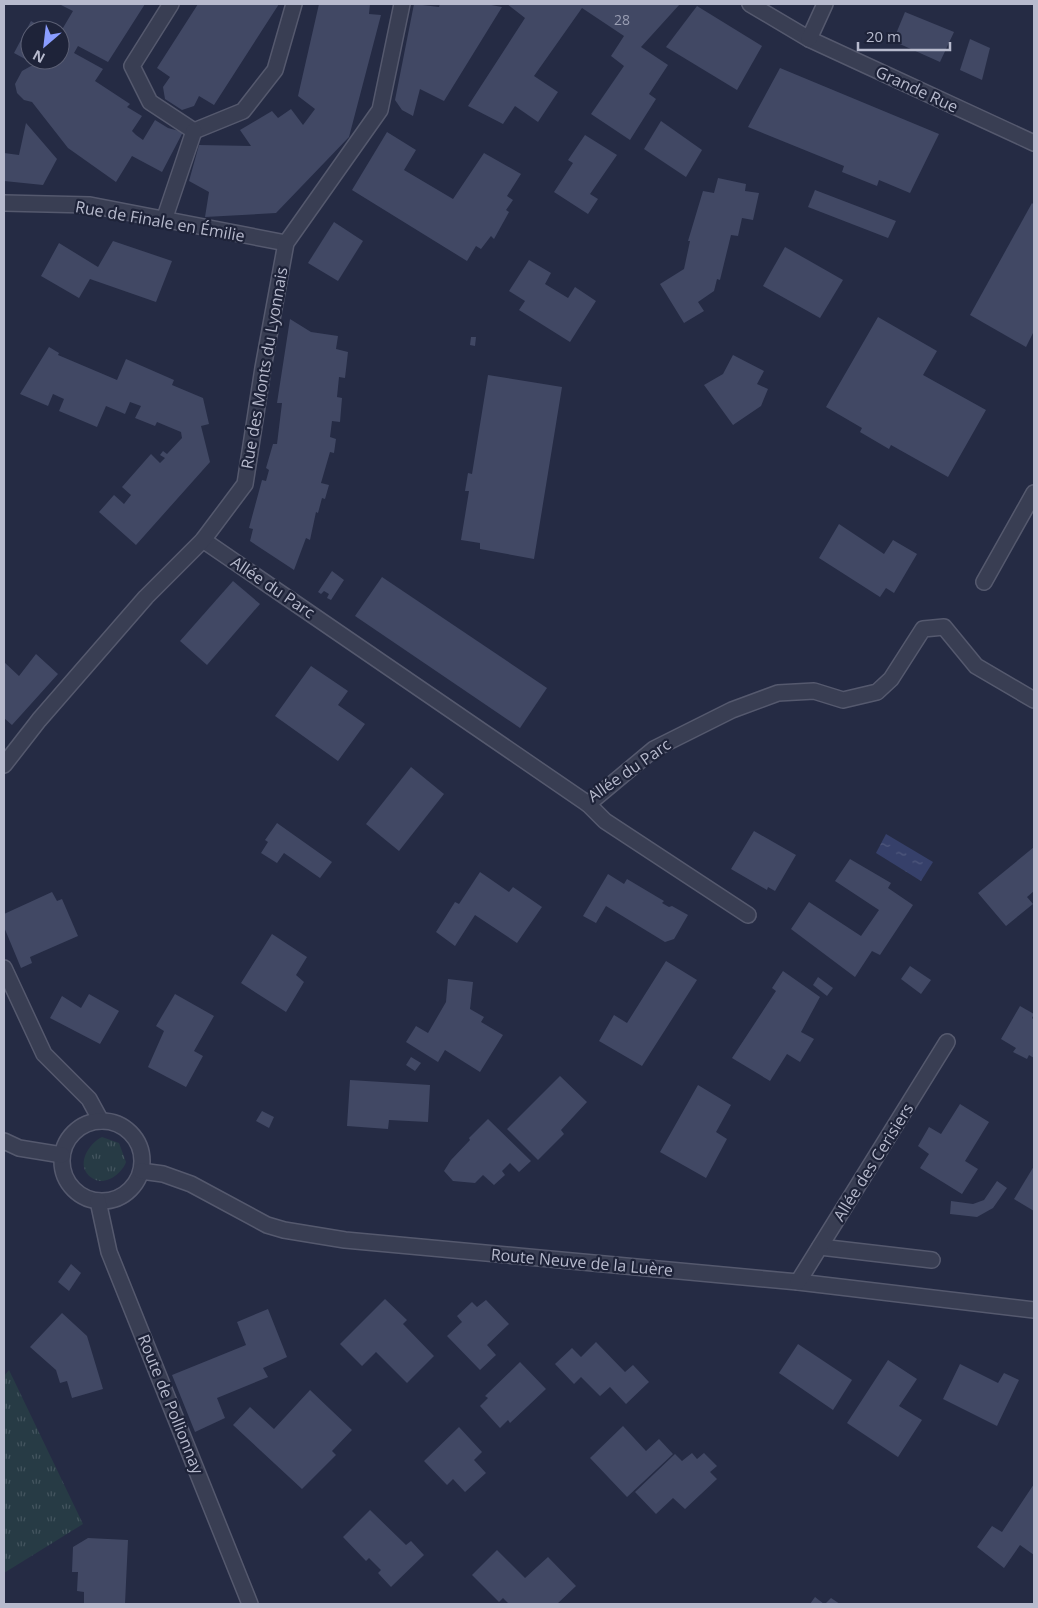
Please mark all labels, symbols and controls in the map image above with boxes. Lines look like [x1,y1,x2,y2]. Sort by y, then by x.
house number: 28 [614,10,630,29]
north arrow [20,20,70,70]
scale bar [858,20,950,52]
text: 20 m [866,26,901,46]
text: N [29,46,48,68]
street label: Grande Rue [872,60,962,118]
street label: Rue de Finale en Émilie [74,195,246,247]
street label: Rue des Monts du Lyonnais [235,265,293,471]
street label: Allée du Parc [227,551,320,623]
street label: Allée du Parc [583,733,675,807]
street label: Allée des Cerisiers [828,1099,918,1225]
street label: Route Neuve de la Luère [490,1243,674,1281]
street label: Route de Pollionnay [133,1331,209,1478]

